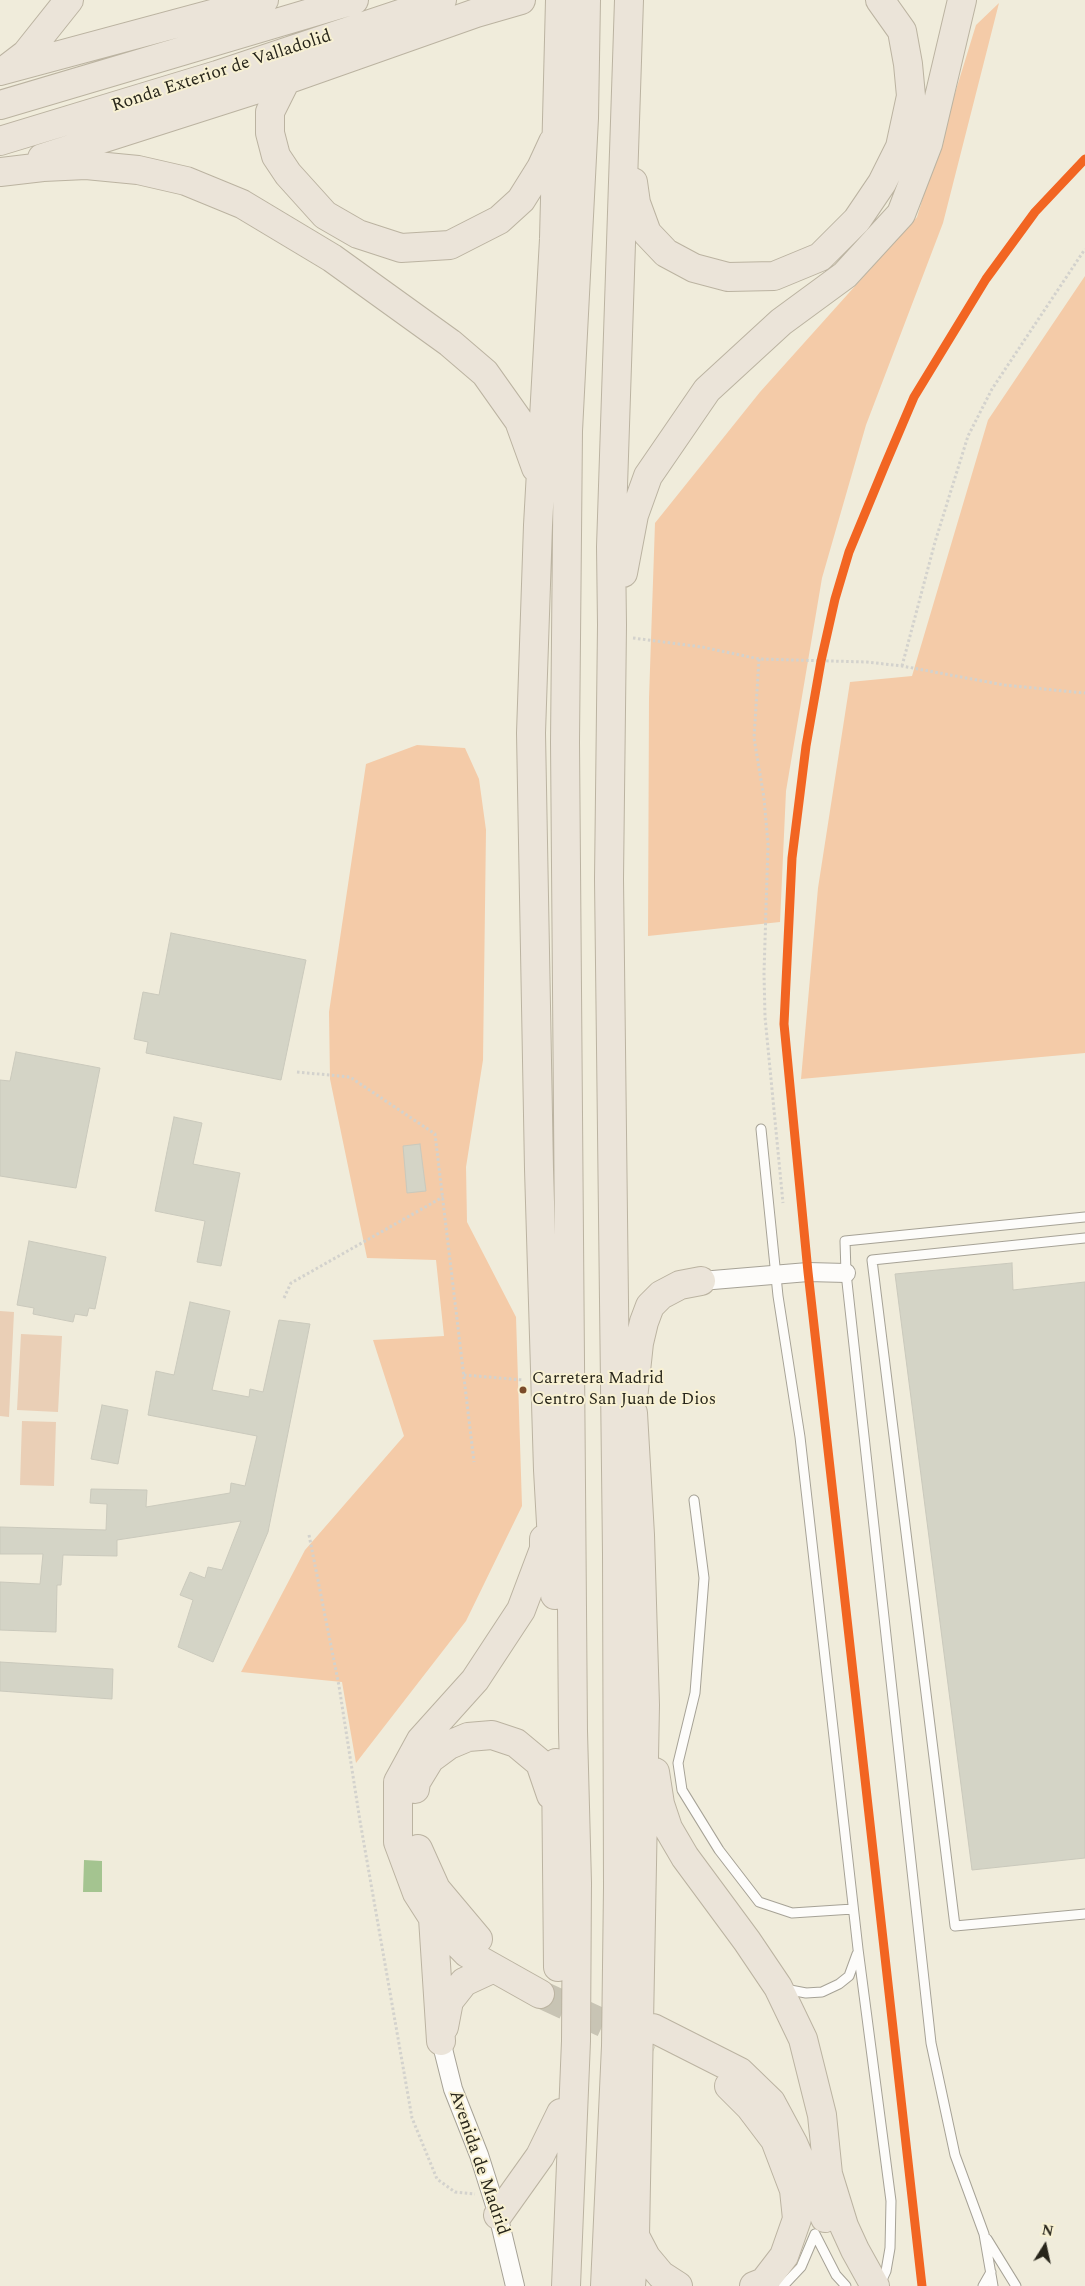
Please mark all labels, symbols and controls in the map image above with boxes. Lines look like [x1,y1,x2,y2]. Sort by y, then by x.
street label: Ronda Exterior de Valladolid [109,26,335,118]
place label: Carretera Madrid Centro San Juan de Dios [532,1370,716,1410]
marker: Carretera Madrid Centro San Juan de Dios [518,1385,528,1395]
street label: Avenida de Madrid [443,2088,513,2238]
text: N [1040,2219,1055,2242]
north arrow [1020,2221,1070,2271]

